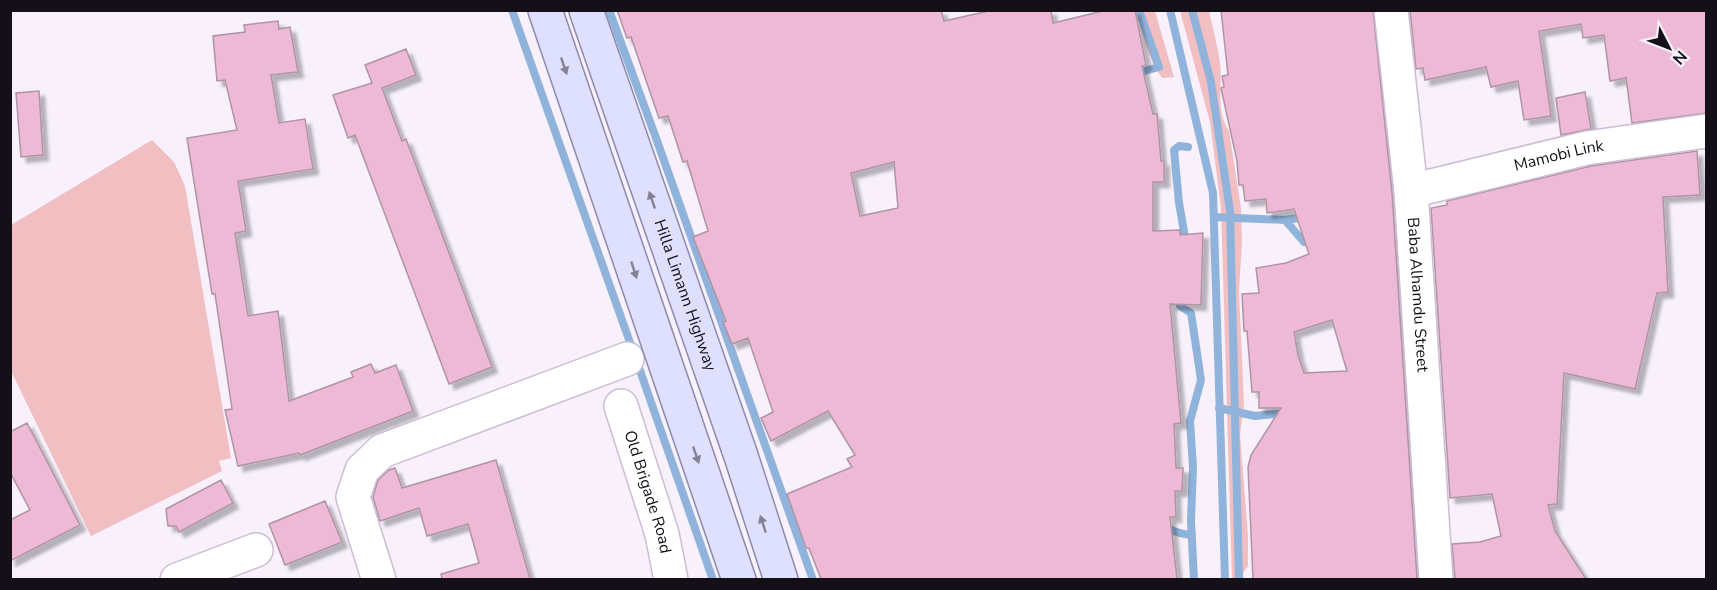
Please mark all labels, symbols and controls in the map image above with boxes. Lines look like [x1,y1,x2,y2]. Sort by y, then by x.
north arrow [1639,18,1699,78]
text: N [1667,46,1692,69]
one-way arrow [560,57,570,75]
street label: Mamobi Link [1512,135,1606,176]
one-way arrow [647,191,657,209]
street label: Hilla Limann Highway [649,216,722,375]
street label: Baba Alhamdu Street [1402,217,1434,373]
one-way arrow [629,261,639,279]
street label: Old Brigade Road [618,428,677,555]
one-way arrow [692,446,702,464]
one-way arrow [758,515,767,533]

